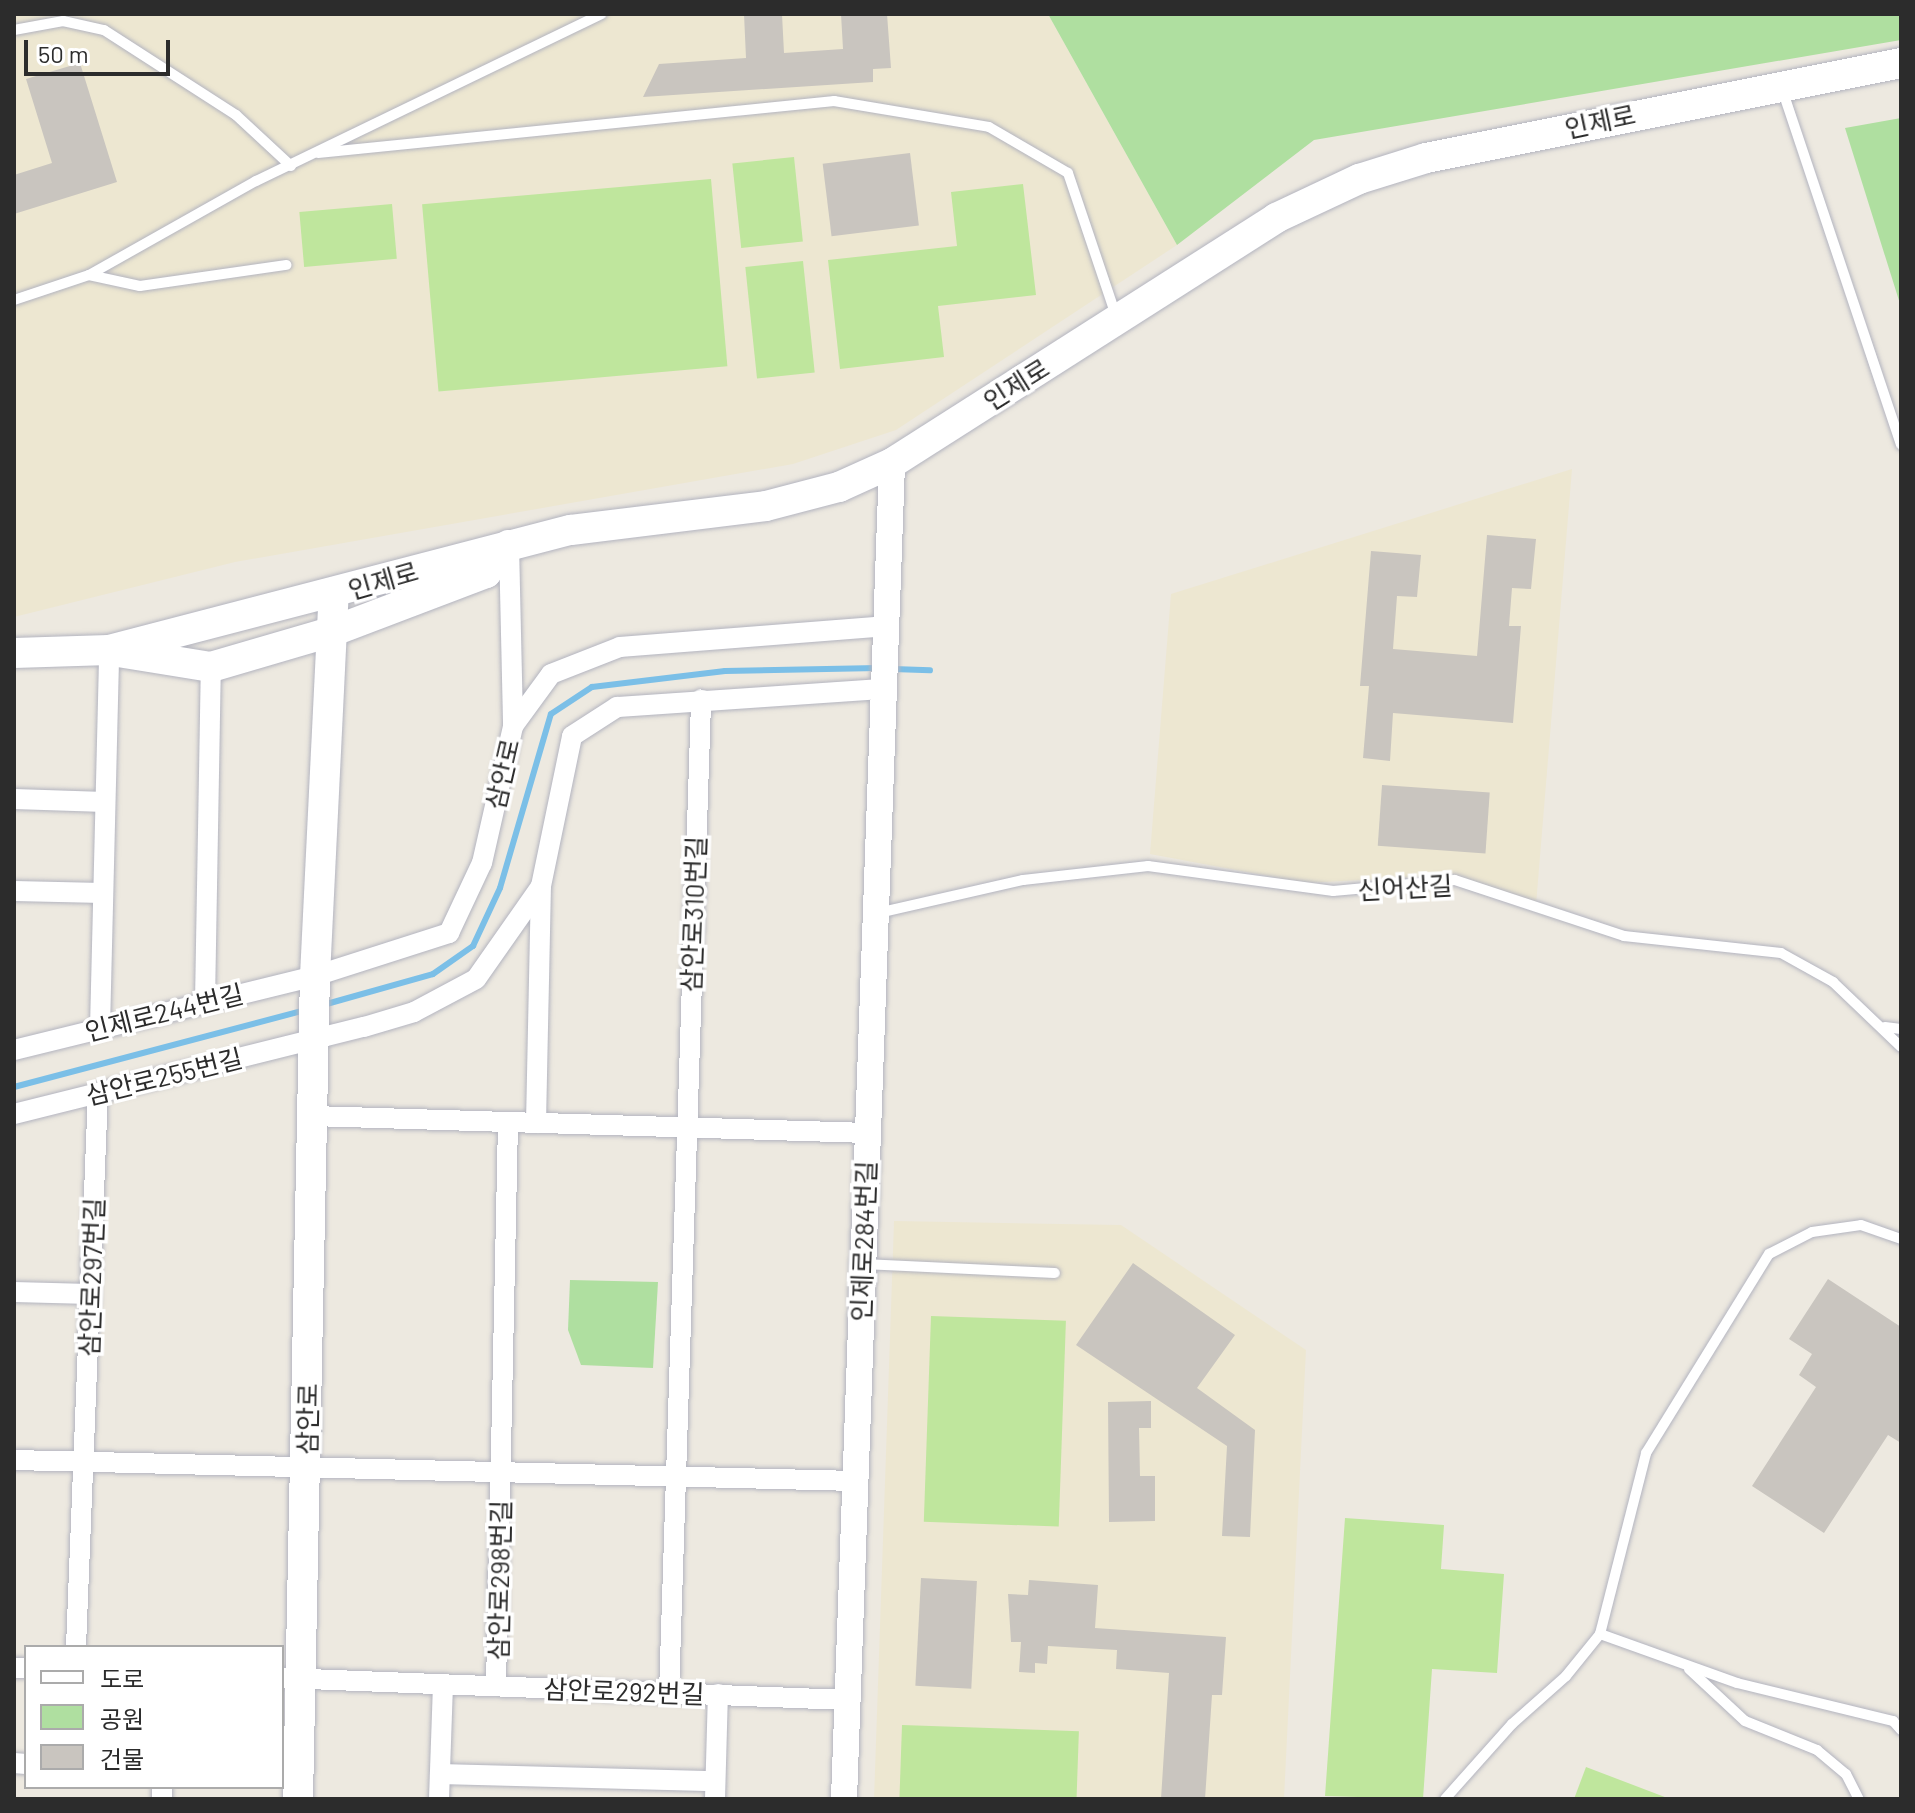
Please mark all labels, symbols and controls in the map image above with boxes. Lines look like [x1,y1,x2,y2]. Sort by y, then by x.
scale bar [28,24,174,74]
text: 50 m [38,39,89,68]
street label: 인제로 [1562,98,1638,144]
street label: 인제로 [977,352,1055,416]
street label: 인제로 [344,555,422,605]
street label: 삼안로 [479,736,525,812]
street label: 삼안로310번길 [675,835,711,993]
street label: 신어산길 [1356,869,1454,905]
street label: 인제로244번길 [82,977,246,1047]
street label: 삼안로255번길 [82,1041,246,1111]
street label: 인제로284번길 [845,1160,881,1322]
street label: 삼안로297번길 [73,1197,109,1357]
street label: 삼안로 [291,1383,323,1455]
street label: 삼안로298번길 [482,1499,516,1661]
legend [24,1645,284,1789]
text: 도로 [100,1664,144,1693]
street label: 삼안로292번길 [543,1673,705,1709]
text: 공원 [100,1704,144,1733]
text: 건물 [100,1744,144,1773]

